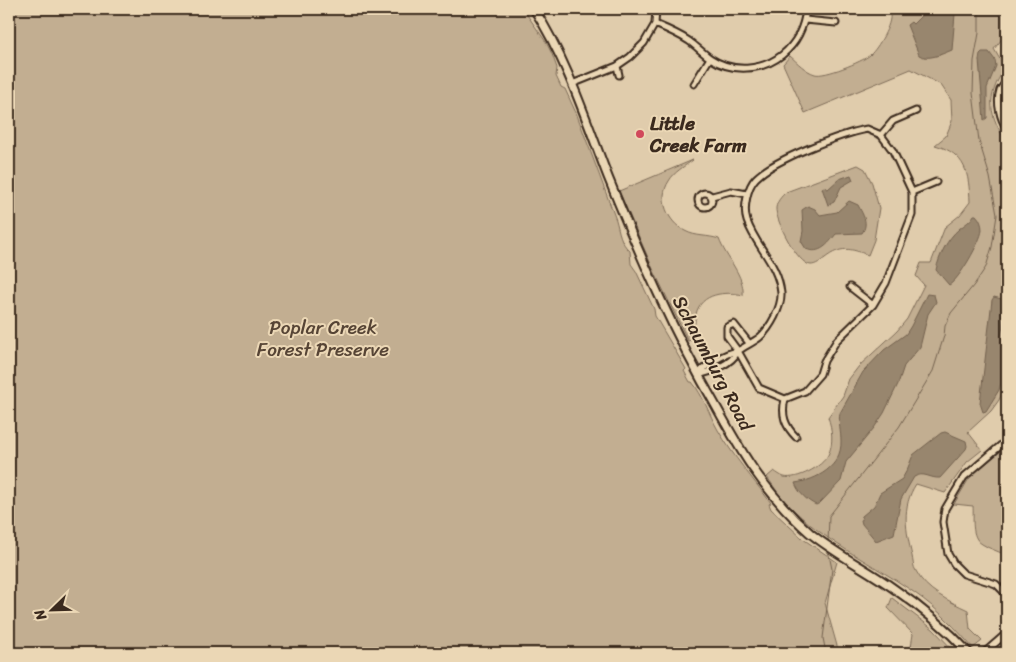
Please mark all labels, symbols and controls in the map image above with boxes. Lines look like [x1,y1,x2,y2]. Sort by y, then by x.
place label: Little Creek Farm [649,107,747,162]
marker: Little Creek Farm [634,128,646,140]
street label: Schaumburg Road [663,289,764,438]
park label: Poplar Creek Forest Preserve [257,311,389,366]
north arrow [28,584,78,634]
text: N [27,605,54,625]

